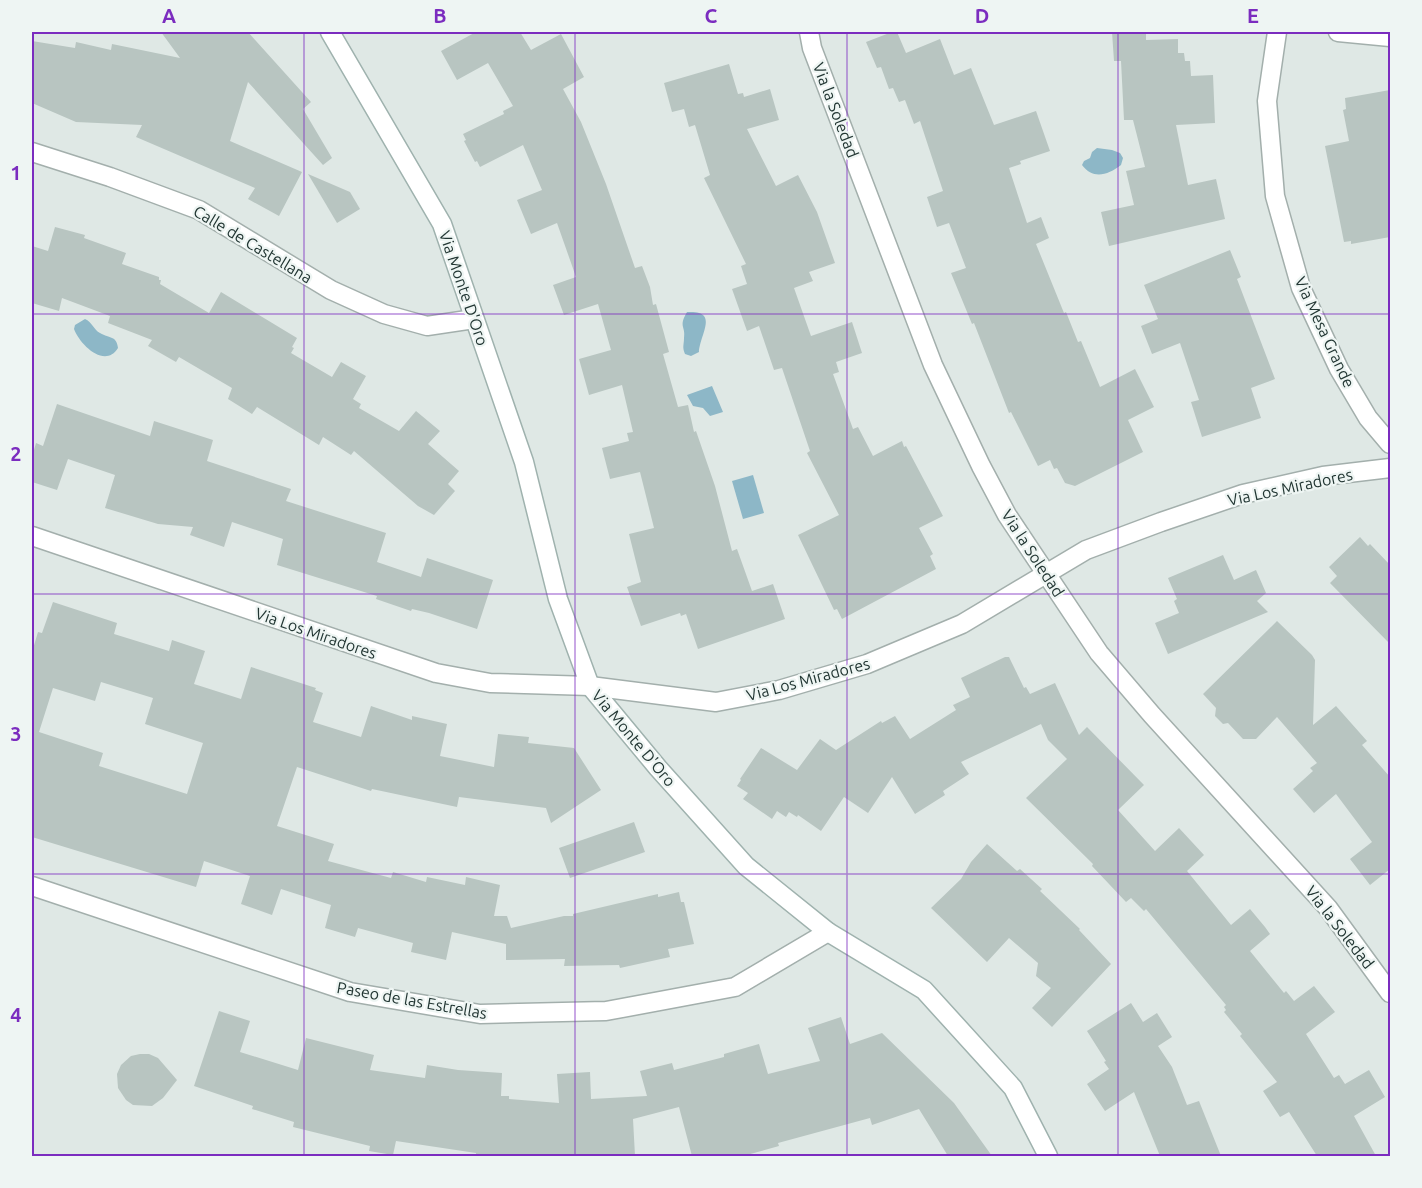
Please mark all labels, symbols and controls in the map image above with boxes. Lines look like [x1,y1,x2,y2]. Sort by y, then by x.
text: A [162,4,176,27]
text: B [433,4,447,27]
text: C [705,4,718,27]
text: D [975,4,989,27]
text: E [1247,4,1259,27]
street label: Via la Soledad [810,60,862,160]
text: 1 [10,161,22,184]
street label: Calle de Castellana [191,202,315,286]
street label: Via Monte D'Oro [436,228,492,348]
street label: Via Mesa Grande [1291,274,1359,390]
text: 2 [10,442,22,465]
street label: Via Los Miradores [1226,465,1354,509]
street label: Via la Soledad [998,506,1068,600]
street label: Via Los Miradores [253,604,379,662]
street label: Via Los Miradores [744,654,872,704]
street label: Via Monte D'Oro [588,686,680,790]
text: 3 [10,722,22,745]
street label: Via la Soledad [1302,882,1378,972]
street label: Paseo de las Estrellas [336,978,488,1022]
text: 4 [10,1003,22,1026]

